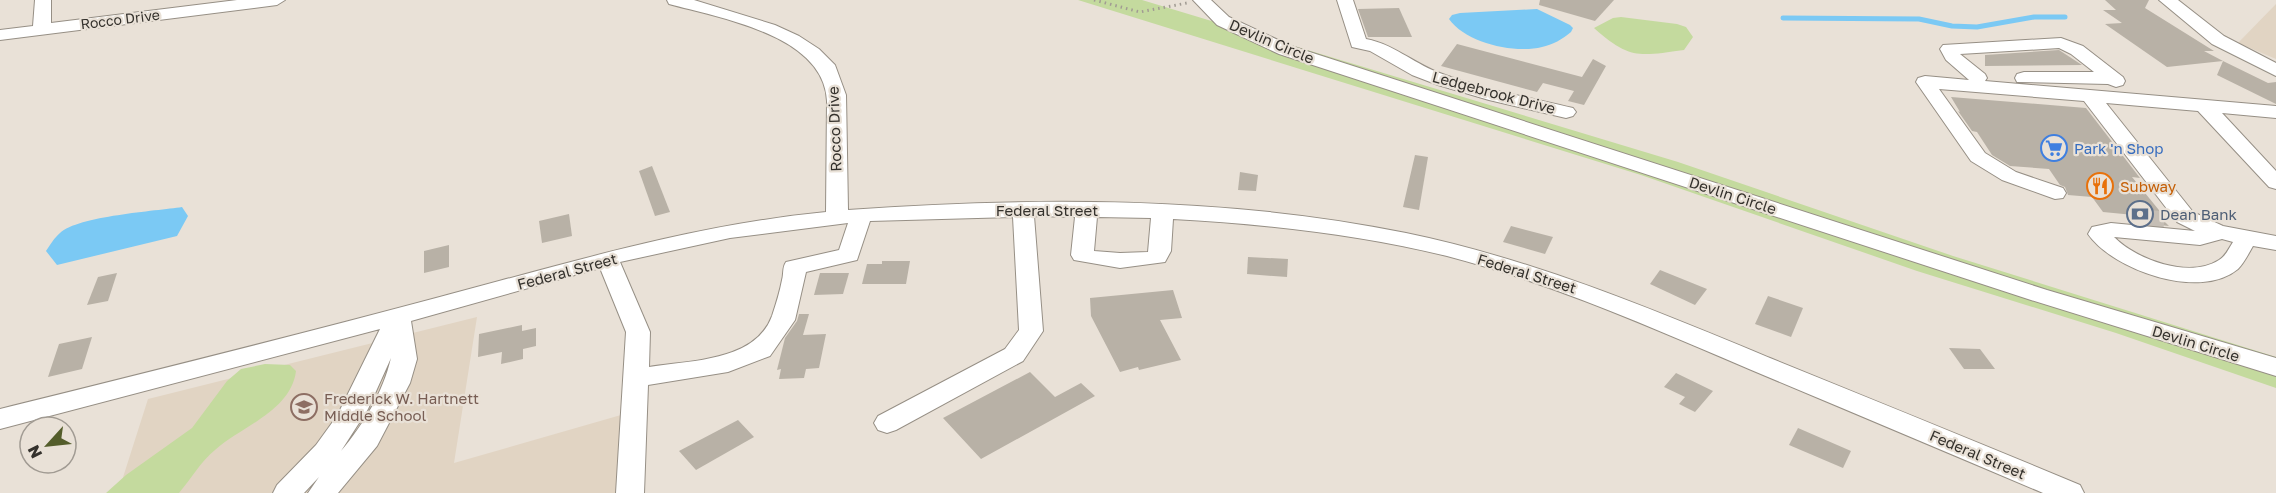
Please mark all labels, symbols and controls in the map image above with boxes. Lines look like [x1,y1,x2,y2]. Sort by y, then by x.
street label: Rocco Drive [79,6,161,32]
street label: Devlin Circle [1227,15,1317,67]
street label: Ledgebrook Drive [1431,67,1558,117]
street label: Rocco Drive [824,86,844,172]
supermarket icon: Park 'n Shop [2039,133,2069,163]
place label: Park 'n Shop [2074,139,2164,157]
restaurant icon: Subway [2085,171,2115,201]
street label: Devlin Circle [1687,172,1779,218]
place label: Subway [2120,177,2177,195]
bank icon: Dean Bank [2125,199,2155,229]
street label: Federal Street [996,201,1098,219]
place label: Dean Bank [2160,205,2237,223]
street label: Federal Street [515,249,619,293]
street label: Federal Street [1475,249,1579,297]
street label: Devlin Circle [2150,321,2242,365]
place label: Frederick W. Hartnett Middle School [324,389,479,424]
school or university icon: Frederick W. Hartnett Middle School [289,392,319,422]
north arrow [18,415,78,475]
street label: Federal Street [1927,426,2029,482]
text: N [23,442,46,462]

